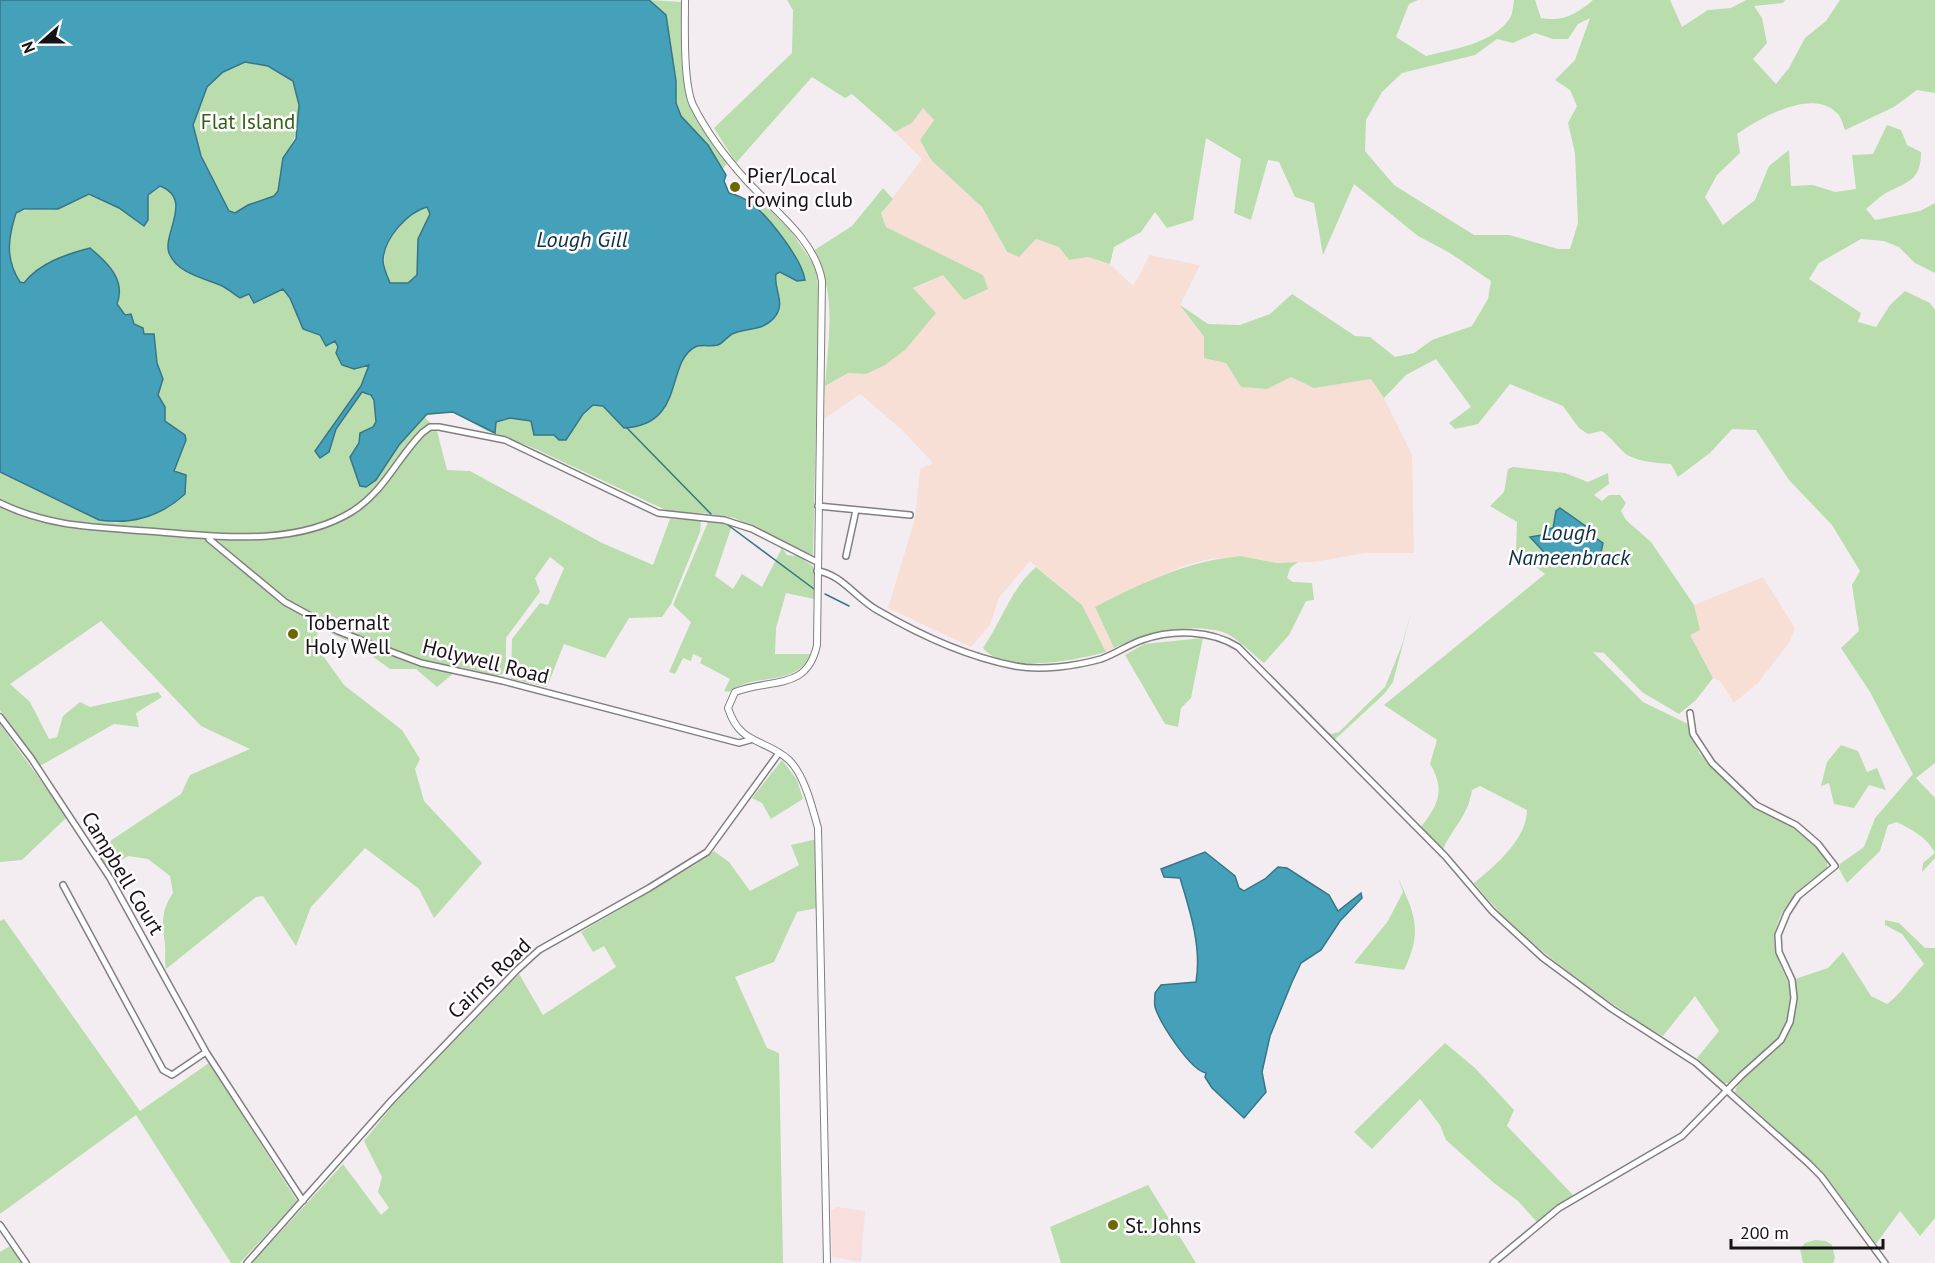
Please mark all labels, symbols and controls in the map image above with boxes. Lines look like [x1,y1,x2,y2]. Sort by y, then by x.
north arrow [12,12,72,72]
text: N [17,39,39,56]
park label: Flat Island [201,108,295,135]
place label: Pier/Local rowing club [747,162,853,213]
marker: Pier/Local rowing club [728,180,742,194]
water label: Lough Gill [536,225,628,253]
water label: Lough Nameenbrack [1508,518,1631,571]
place label: Tobernalt Holy Well [305,609,390,660]
marker: Tobernalt Holy Well [286,627,300,641]
street label: Holywell Road [420,632,552,690]
street label: Campbell Court [76,806,170,940]
street label: Cairns Road [442,932,536,1024]
place label: St. Johns [1125,1212,1201,1239]
scale bar [1731,1212,1882,1250]
marker: St. Johns [1106,1218,1120,1232]
text: 200 m [1740,1221,1789,1244]

